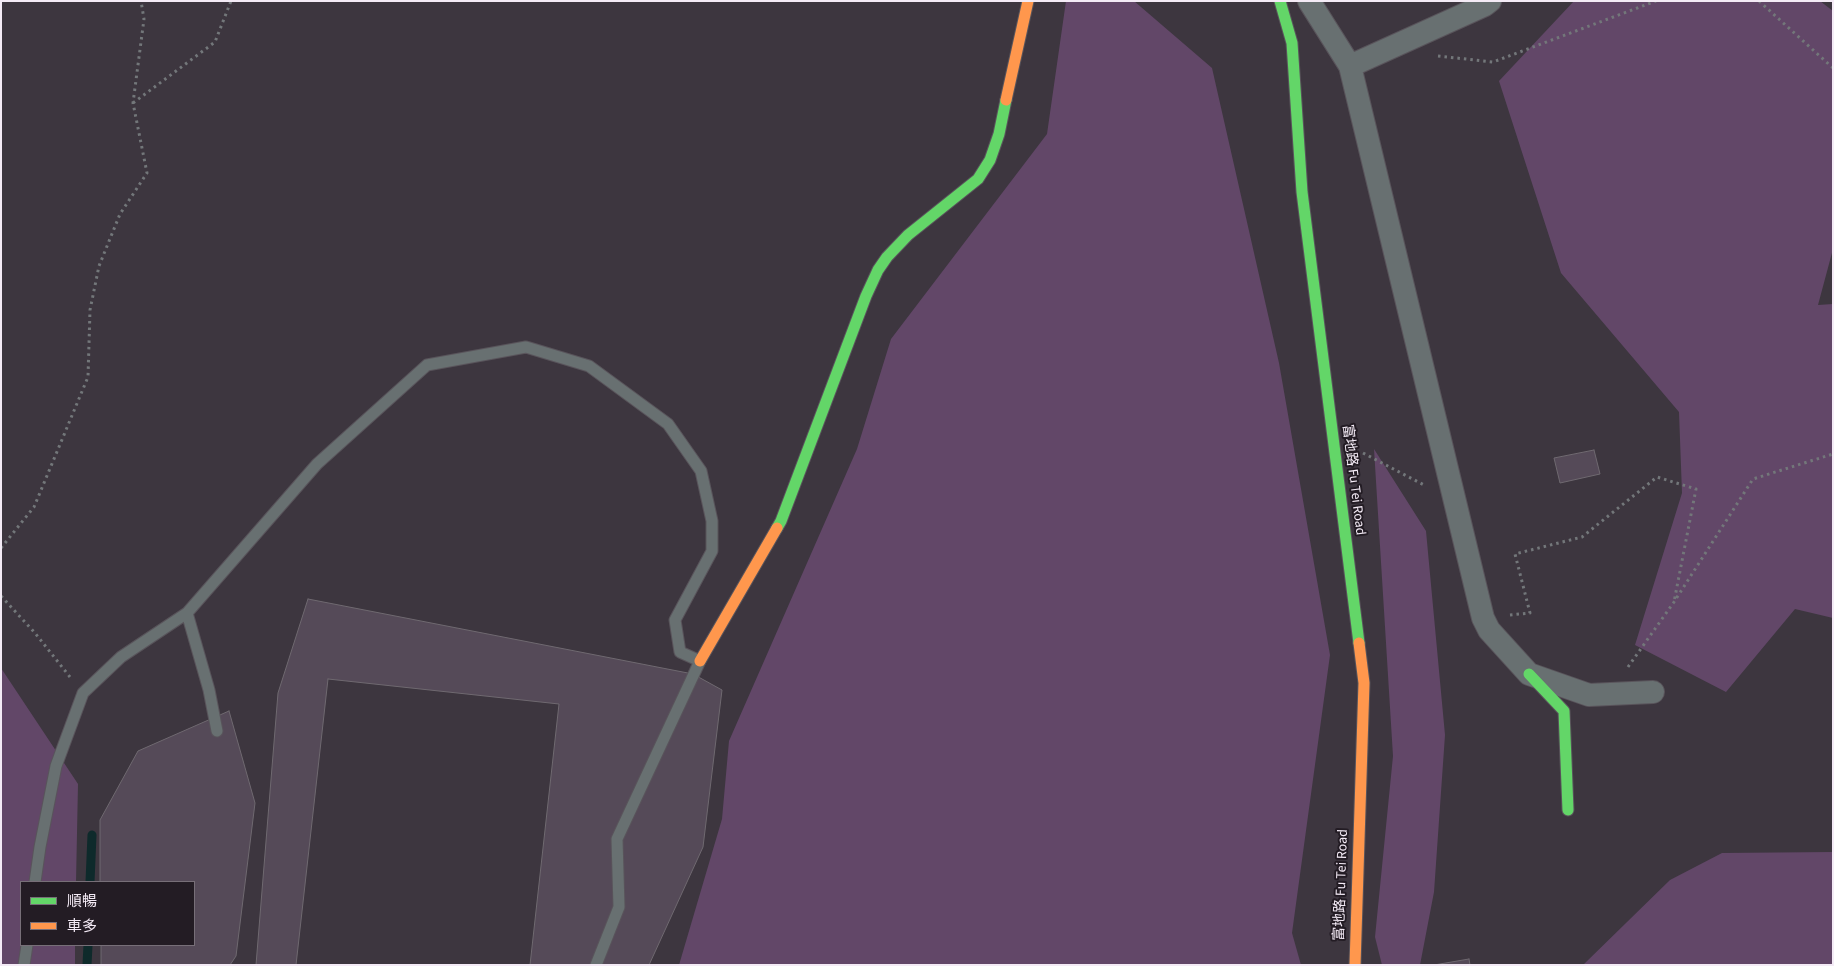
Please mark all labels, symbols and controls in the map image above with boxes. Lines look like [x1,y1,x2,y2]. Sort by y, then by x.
street label: 富地路 Fu Tei Road [1338,424,1368,536]
street label: 富地路 Fu Tei Road [1332,829,1352,941]
legend [20,881,195,946]
text: 順暢 [67,891,97,912]
text: 車多 [67,916,97,937]

